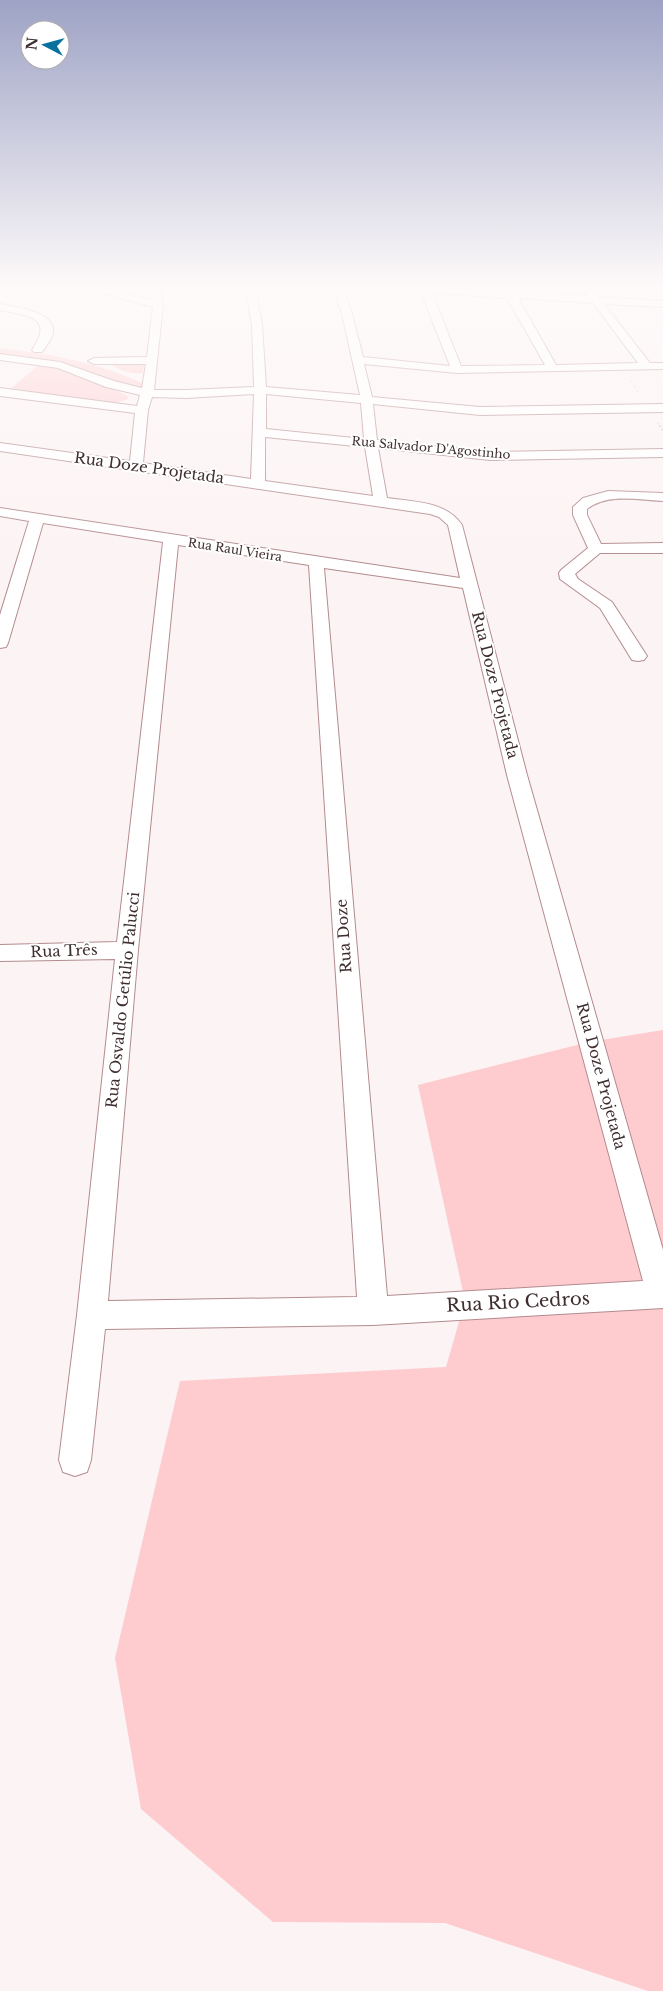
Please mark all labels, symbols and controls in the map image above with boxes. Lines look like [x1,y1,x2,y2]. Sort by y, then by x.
north arrow [20,20,70,70]
text: N [22,36,42,51]
street label: Rua Salvador D'Agostinho [351,433,511,462]
street label: Rua Doze Projetada [73,448,226,488]
street label: Rua Raul Vieira [187,535,284,564]
street label: Rua Doze Projetada [468,609,523,761]
street label: Rua Osvaldo Getúlio Palucci [102,891,143,1109]
street label: Rua Doze [331,898,356,974]
street label: Rua Três [30,940,98,961]
street label: Rua Doze Projetada [573,1000,630,1152]
street label: Rua Rio Cedros [446,1287,590,1317]

